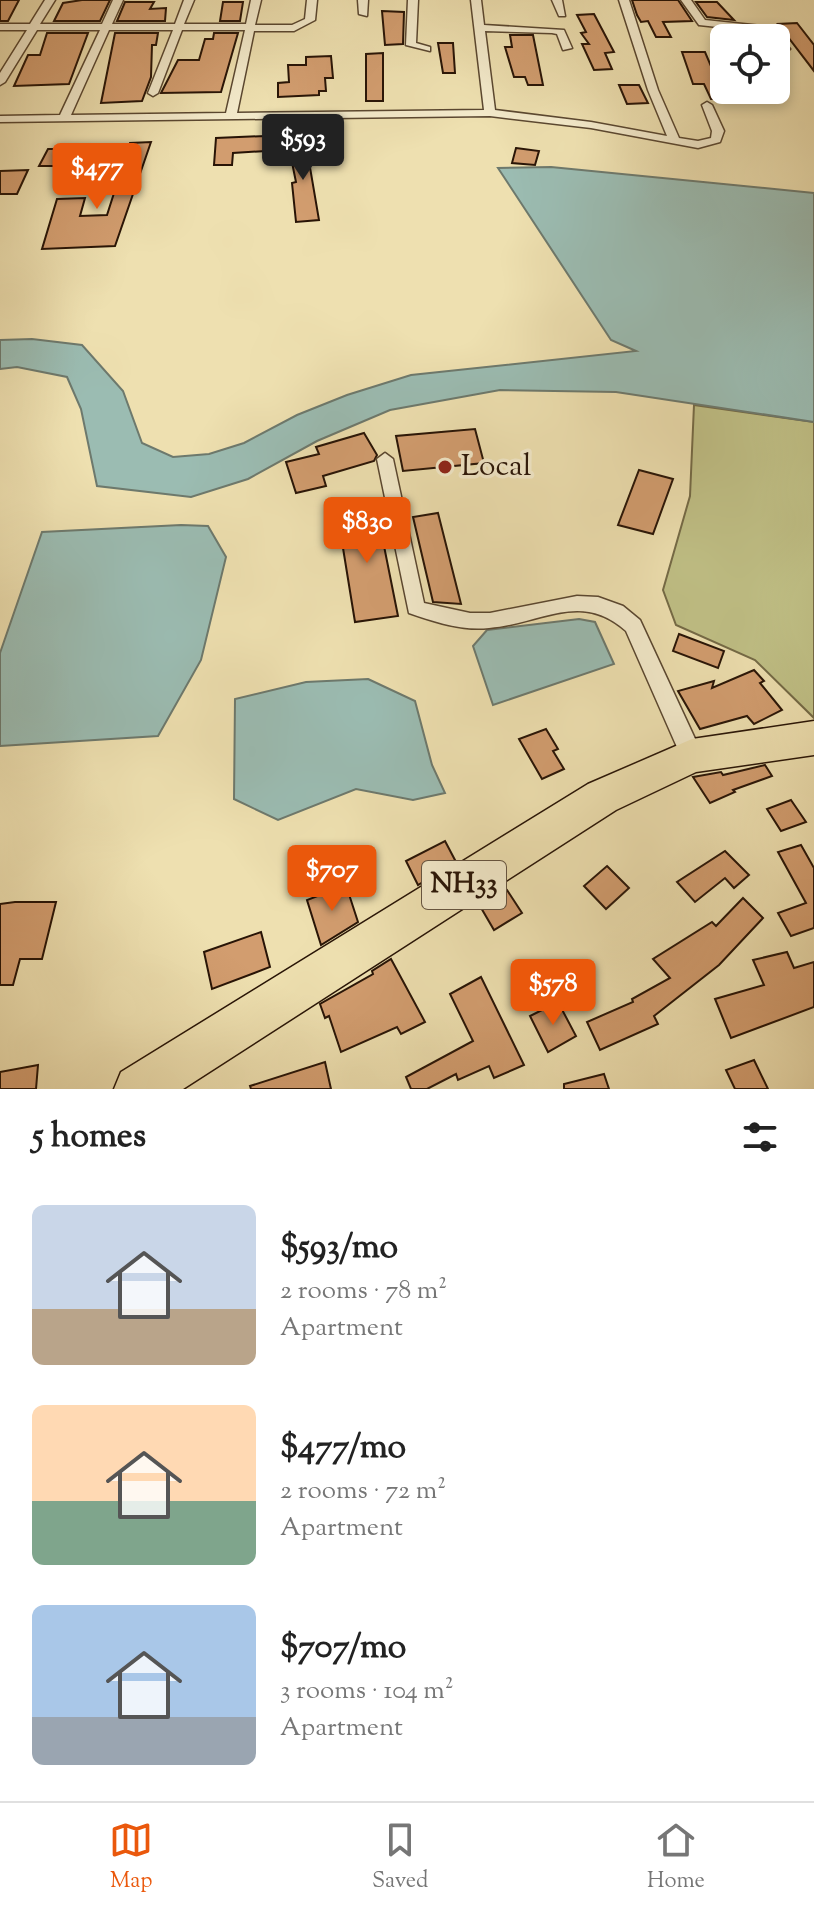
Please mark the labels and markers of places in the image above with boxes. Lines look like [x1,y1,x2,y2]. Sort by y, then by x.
pin: $593 [256,114,350,182]
pin: $477 [50,143,144,211]
place label: Local [461,446,531,489]
marker: Local [436,458,454,476]
pin: $830 [320,497,414,565]
pin: $707 [285,845,379,913]
pin: $578 [506,959,600,1027]

